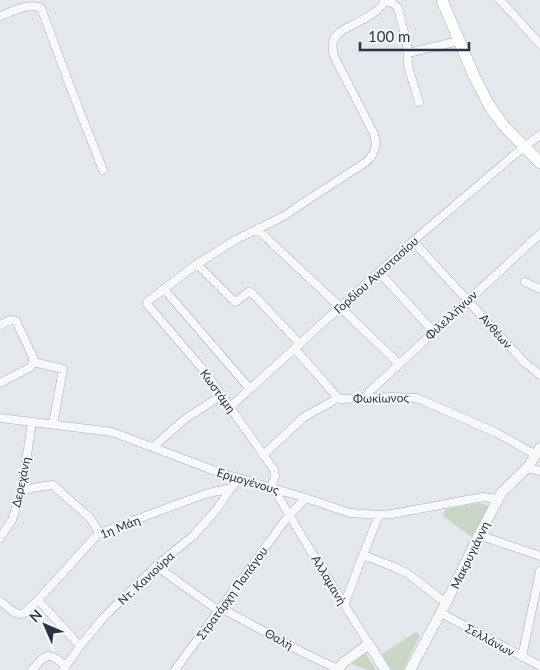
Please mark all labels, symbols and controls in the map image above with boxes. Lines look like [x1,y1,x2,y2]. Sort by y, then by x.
scale bar [360,20,469,52]
text: 100 m [368,27,410,45]
street label: Γορδίου Αναστασίου [331,233,421,317]
street label: Φιλελλήνων [422,287,480,343]
street label: Ανθέων [477,311,515,351]
street label: Κωστάμη [197,366,239,416]
street label: Φωκίωνος [353,390,410,406]
street label: Δερεχάνη [8,455,34,509]
street label: Ερμογένους [215,464,281,498]
street label: 1η Μάη [98,512,142,542]
street label: Μακρυγιάννη [447,519,493,591]
street label: Στρατάρχη Παπάγου [193,544,271,642]
street label: Ντ. Κανιούρα [115,547,178,608]
street label: Αλλαμανή [308,552,350,608]
north arrow [20,600,70,650]
text: N [26,606,45,625]
street label: Σελλάνων [463,620,517,660]
street label: Θαλή [262,625,296,653]

